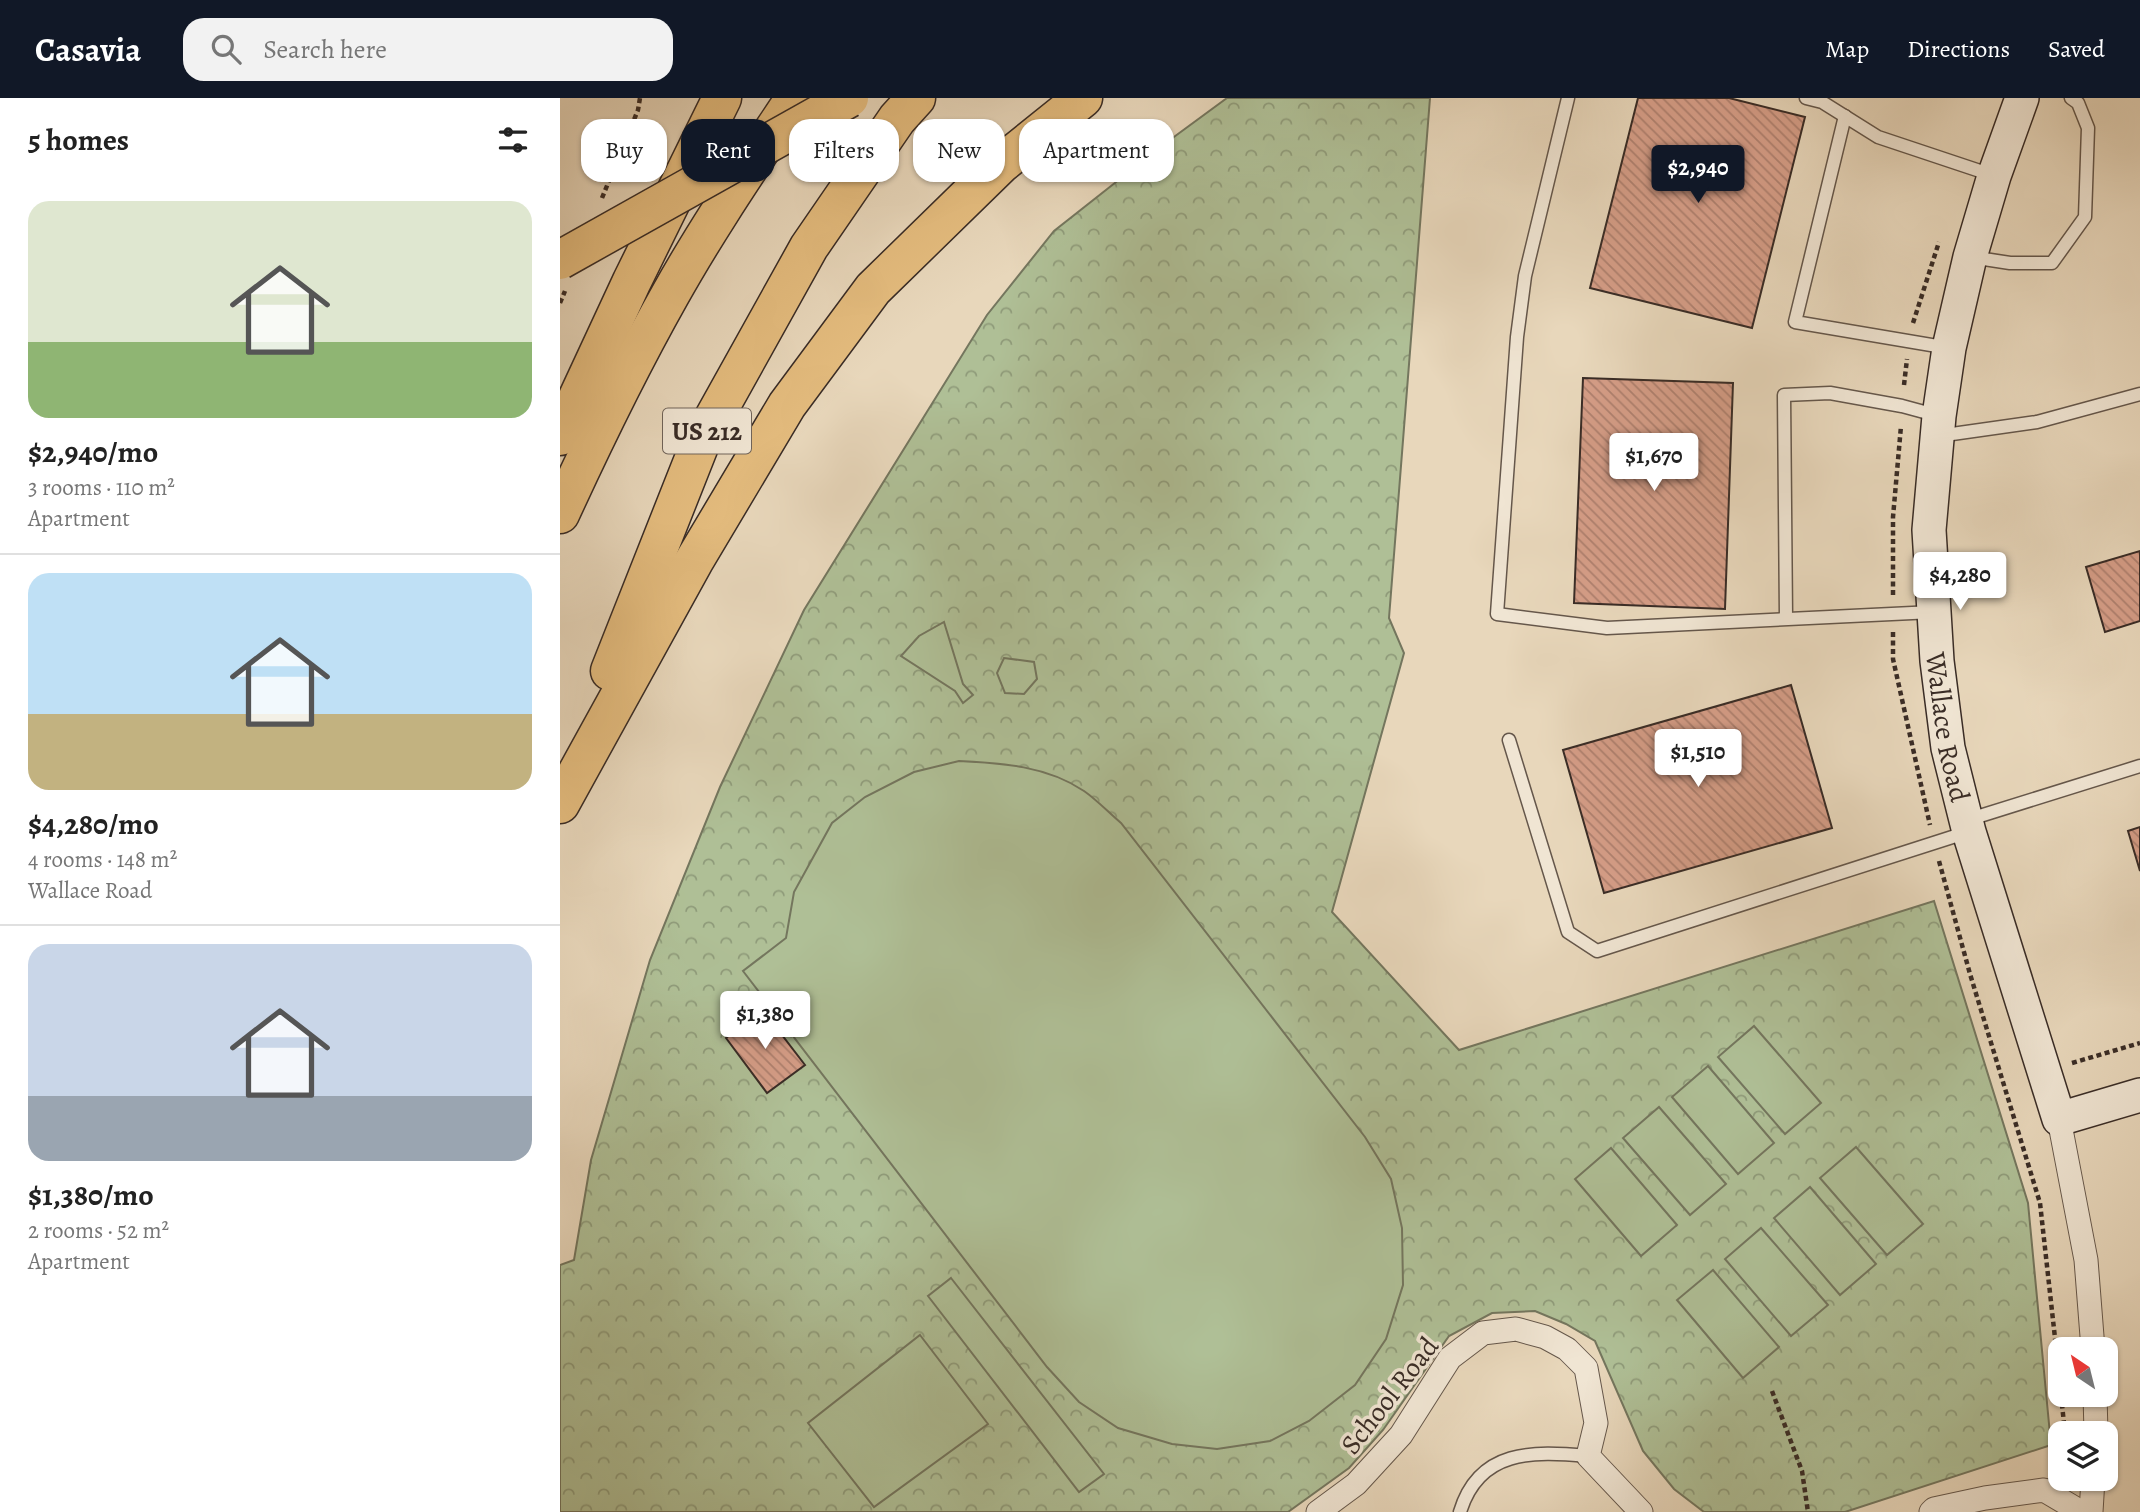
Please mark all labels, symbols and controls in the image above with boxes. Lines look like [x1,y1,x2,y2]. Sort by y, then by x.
search box [183,18,673,81]
text: Casavia [35,27,141,72]
icon: search [207,30,245,68]
text: Search here [263,32,387,67]
text: Map [1825,33,1869,65]
text: Directions [1907,33,2010,65]
text: Saved [2048,33,2105,65]
chip: Buy [581,119,667,182]
chip: Rent [681,119,775,182]
chip: Filters [789,119,899,182]
chip: New [913,119,1005,182]
chip: Apartment [1019,119,1174,182]
text: 5 homes [28,120,129,160]
icon: filters [494,121,532,159]
pin: $2,940 [1641,146,1755,205]
text: $2,940 [1667,152,1729,183]
icon: home [217,247,343,373]
road number: US 212 [663,408,751,454]
text: $2,940/mo [28,432,158,472]
pin: $1,670 [1597,434,1711,493]
text: $1,670 [1625,440,1683,471]
text: 3 rooms · 110 m² [28,472,175,503]
text: Apartment [28,503,130,534]
pin: $4,280 [1903,552,2017,612]
text: $4,280 [1929,559,1991,590]
icon: home [217,619,343,745]
street label: Wallace Road [1916,649,1979,807]
pin: $1,510 [1641,730,1755,789]
text: $1,510 [1671,736,1725,767]
text: $4,280/mo [28,804,159,844]
text: 4 rooms · 148 m² [28,844,177,875]
text: Wallace Road [28,875,152,906]
icon: home [217,990,343,1116]
pin: $1,380 [708,992,822,1051]
text: $1,380 [736,998,794,1029]
text: $1,380/mo [28,1175,154,1215]
text: 2 rooms · 52 m² [28,1215,169,1246]
text: Apartment [28,1246,130,1277]
street label: School Road [1332,1328,1448,1462]
north arrow [2048,1337,2118,1407]
map controls [2048,1337,2118,1491]
button: layers [2048,1421,2118,1491]

